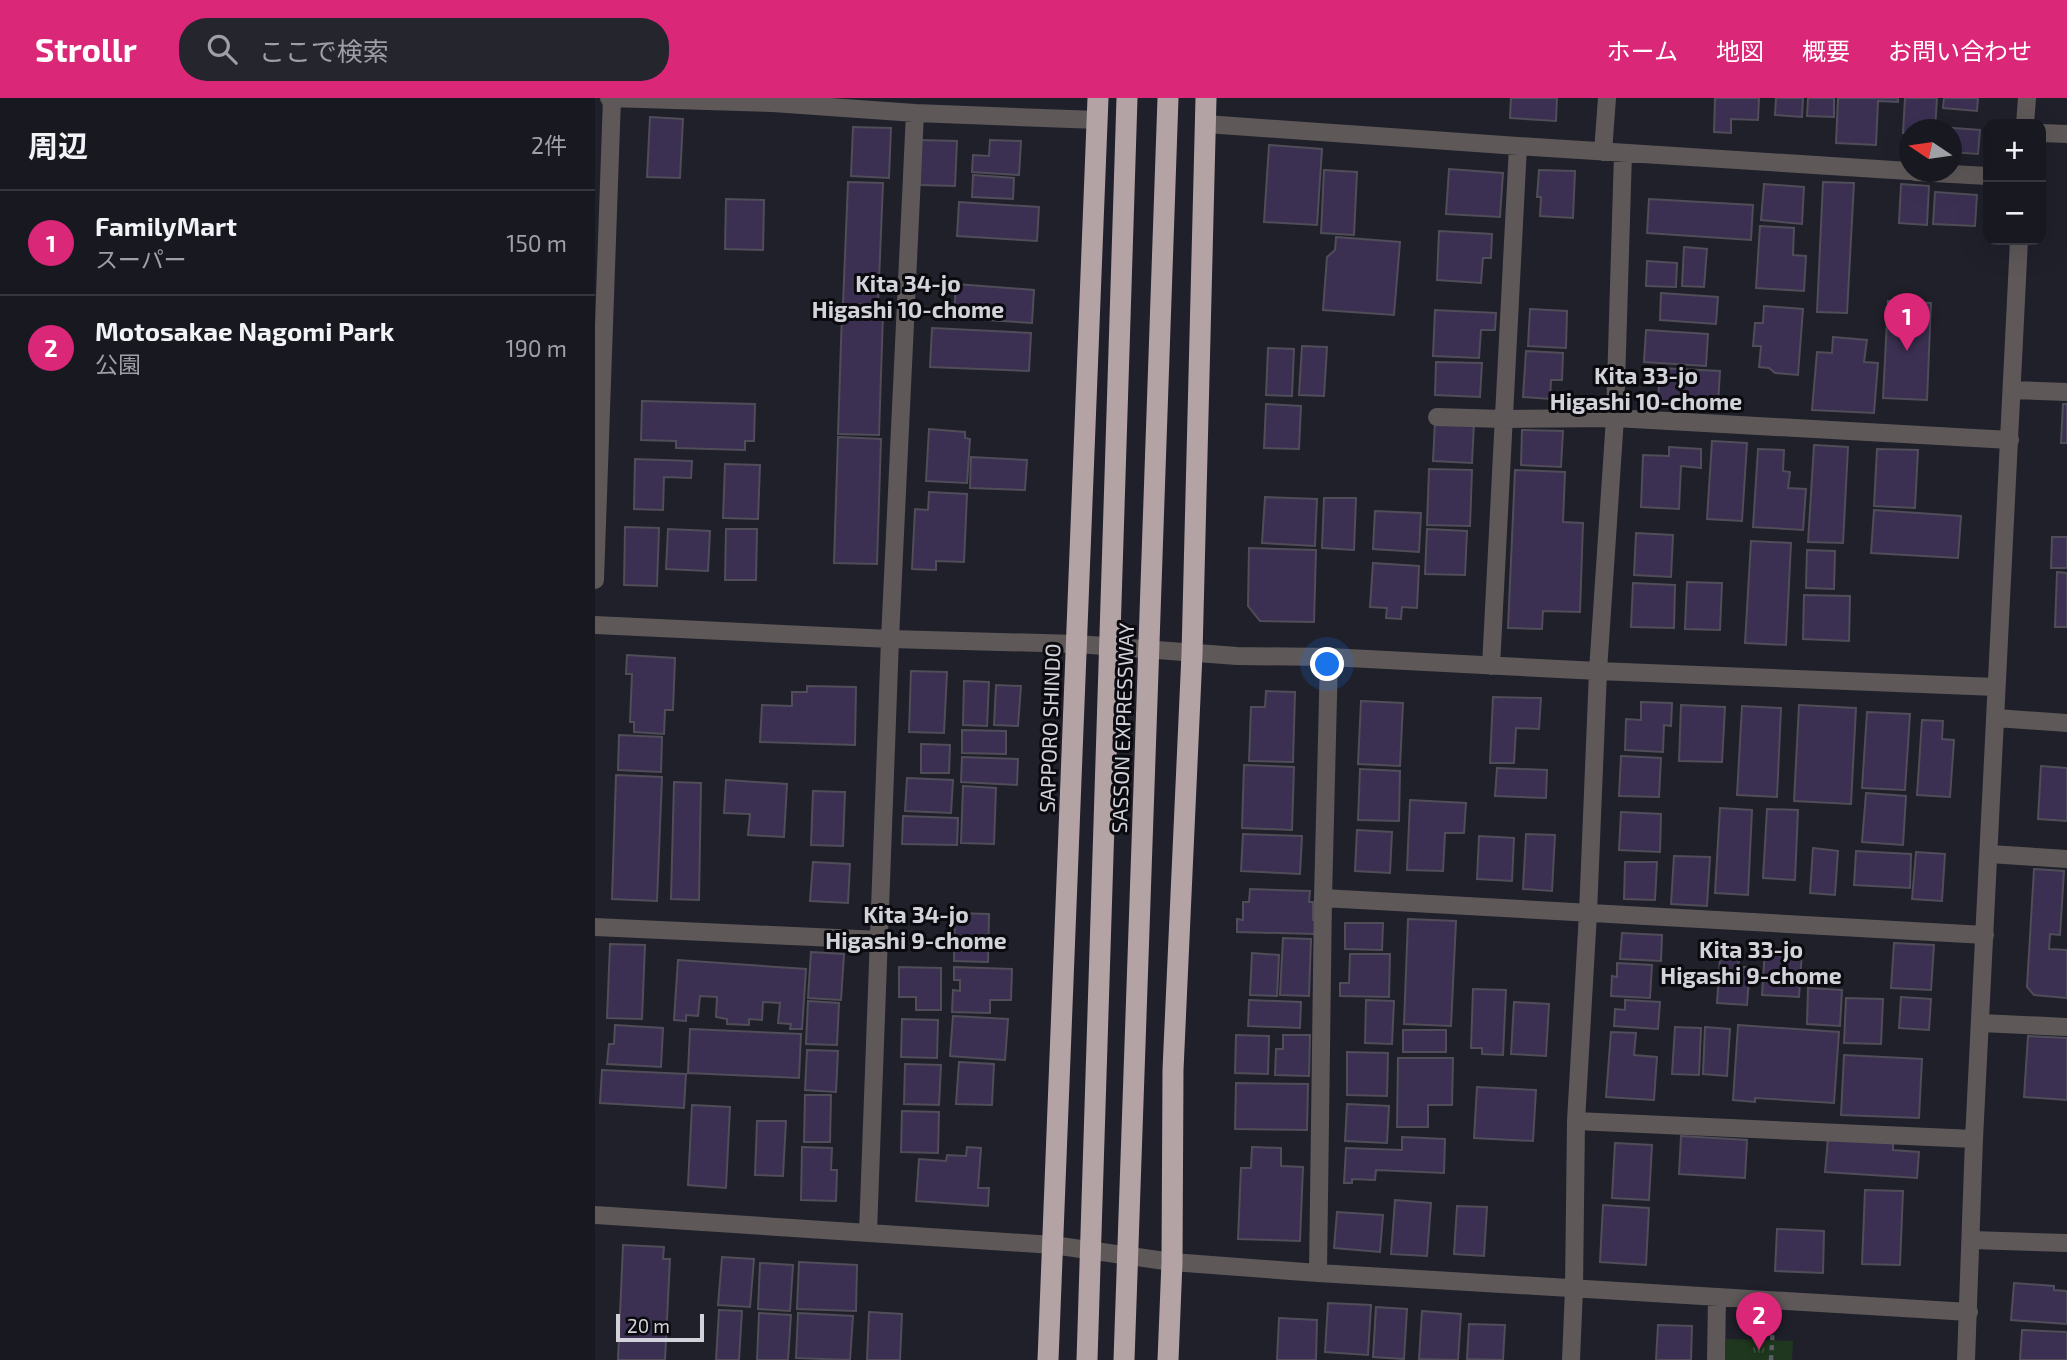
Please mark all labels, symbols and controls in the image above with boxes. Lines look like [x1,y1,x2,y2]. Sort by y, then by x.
search box [179,18,669,81]
text: Strollr [35,29,137,69]
icon: search [203,30,241,68]
text: ここで検索 [259,35,389,66]
text: ホーム [1607,36,1678,65]
text: 地図 [1716,36,1764,65]
text: 概要 [1802,36,1850,65]
text: お問い合わせ [1888,36,2032,65]
north arrow [1899,119,1962,182]
map controls [1983,119,2046,245]
button: + [1983,119,2046,182]
text: 周辺 [28,127,88,163]
text: 2件 [531,131,567,159]
button: − [1983,182,2046,245]
text: FamilyMart [95,210,237,241]
text: 1 [46,229,56,257]
text: 150 m [506,229,567,257]
text: スーパー [95,245,187,273]
district label: Kita 34-jo Higashi 10-chome [812,269,1004,323]
pin: 1 [1884,293,1930,351]
text: Motosakae Nagomi Park [95,315,394,346]
text: 2 [44,334,58,362]
text: 190 m [506,334,567,362]
text: 公園 [95,350,141,378]
district label: Kita 33-jo Higashi 10-chome [1550,361,1742,415]
street label: SASSON EXPRESSWAY [1106,622,1138,834]
street label: SAPPORO SHINDO [1034,643,1064,813]
your location [1310,647,1344,681]
district label: Kita 34-jo Higashi 9-chome [825,900,1007,954]
district label: Kita 33-jo Higashi 9-chome [1660,935,1842,989]
pin: 2 [1736,1292,1782,1350]
scale bar [616,1311,703,1343]
text: 20 m [627,1314,670,1337]

